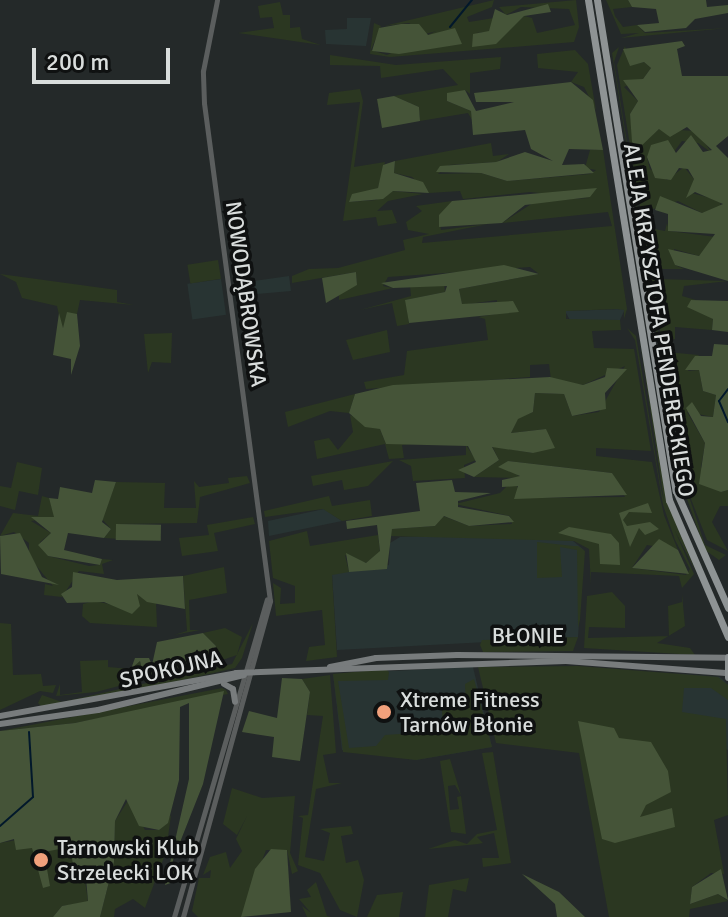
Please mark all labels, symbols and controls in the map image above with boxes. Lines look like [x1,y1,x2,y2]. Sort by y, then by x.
scale bar [36,32,174,82]
text: 200 m [46,47,109,77]
street label: ALEJA KRZYSZTOFA PENDERECKIEGO [618,141,700,499]
street label: NOWODĄBROWSKA [220,199,272,389]
street label: BŁONIE [492,623,564,649]
street label: SPOKOJNA [117,644,225,694]
place label: Xtreme Fitness Tarnów Błonie [400,686,540,738]
marker: Xtreme Fitness Tarnów Błonie [375,703,393,721]
place label: Tarnowski Klub Strzelecki LOK [57,834,199,886]
marker: Tarnowski Klub Strzelecki LOK [32,851,50,869]

